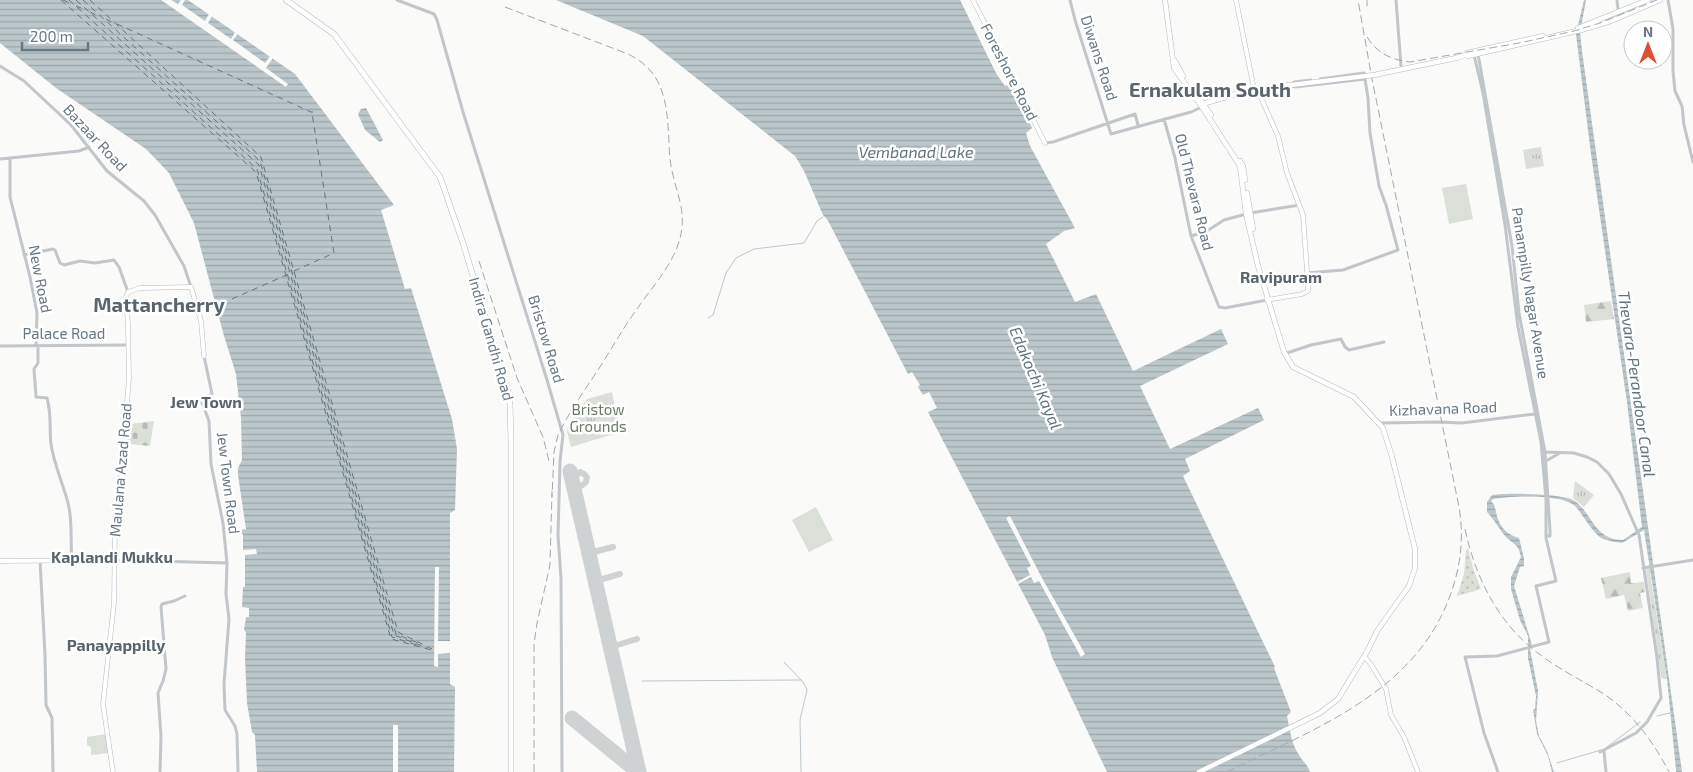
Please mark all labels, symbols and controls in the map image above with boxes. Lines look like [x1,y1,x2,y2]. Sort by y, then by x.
street label: Diwans Road [1078,13,1122,103]
scale bar [22,20,89,52]
street label: Foreshore Road [978,20,1042,123]
north arrow [1623,20,1673,70]
text: N [1643,23,1653,40]
text: 200 m [30,27,73,45]
district label: Ernakulam South [1129,77,1291,101]
street label: Bazaar Road [60,100,131,175]
street label: Old Thevara Road [1172,131,1218,252]
water label: Vembanad Lake [858,142,974,161]
street label: Panampilly Nagar Avenue [1509,206,1553,380]
street label: New Road [26,243,56,314]
district label: Ravipuram [1240,267,1322,286]
street label: Indira Gandhi Road [466,275,518,403]
water label: Thevara-Perandoor Canal [1615,290,1660,478]
district label: Mattancherry [93,292,225,317]
street label: Bristow Road [525,293,569,385]
street label: Palace Road [23,324,105,342]
water label: Edakochi Kayal [1005,324,1067,432]
district label: Jew Town [170,392,242,411]
street label: Kizhavana Road [1389,397,1497,419]
park label: Bristow Grounds [569,400,627,435]
street label: Maulana Azad Road [105,402,135,538]
street label: Jew Town Road [214,431,244,535]
district label: Kaplandi Mukku [51,547,173,566]
district label: Panayappilly [67,635,165,655]

